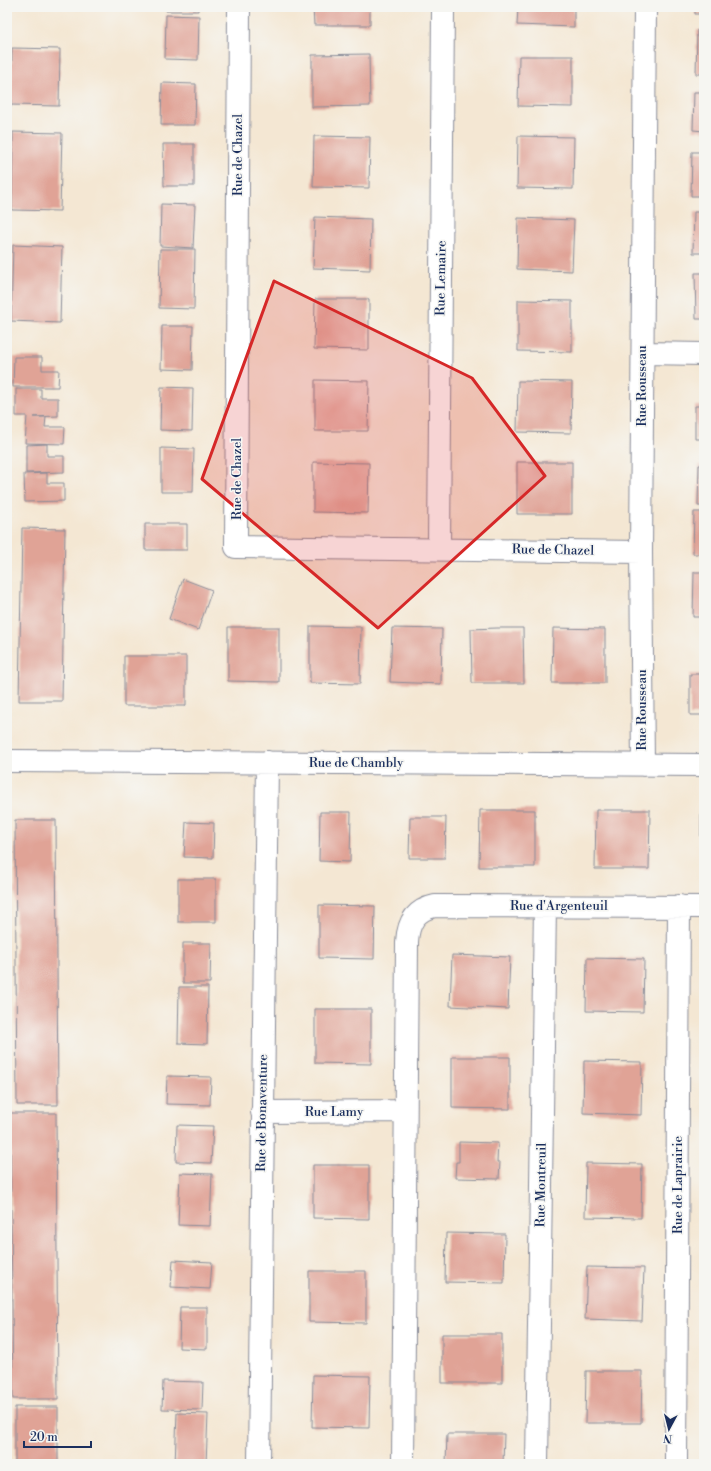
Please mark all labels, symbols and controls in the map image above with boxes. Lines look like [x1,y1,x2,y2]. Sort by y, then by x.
street label: Rue de Chazel [230,114,246,196]
street label: Rue Lemaire [432,240,450,316]
street label: Rue Rousseau [634,345,650,427]
street label: Rue de Chazel [229,438,245,520]
street label: Rue de Chazel [512,541,594,559]
street label: Rue Rousseau [634,669,650,751]
street label: Rue de Chambly [309,755,404,771]
street label: Rue d'Argenteuil [510,898,608,914]
street label: Rue de Bonaventure [253,1054,271,1172]
street label: Rue Lamy [305,1104,364,1120]
street label: Rue de Laprairie [670,1136,686,1234]
street label: Rue Montreuil [532,1143,550,1227]
north arrow [649,1409,689,1449]
scale bar [24,1423,91,1449]
text: 20 m [30,1430,58,1445]
text: N [662,1430,673,1445]

